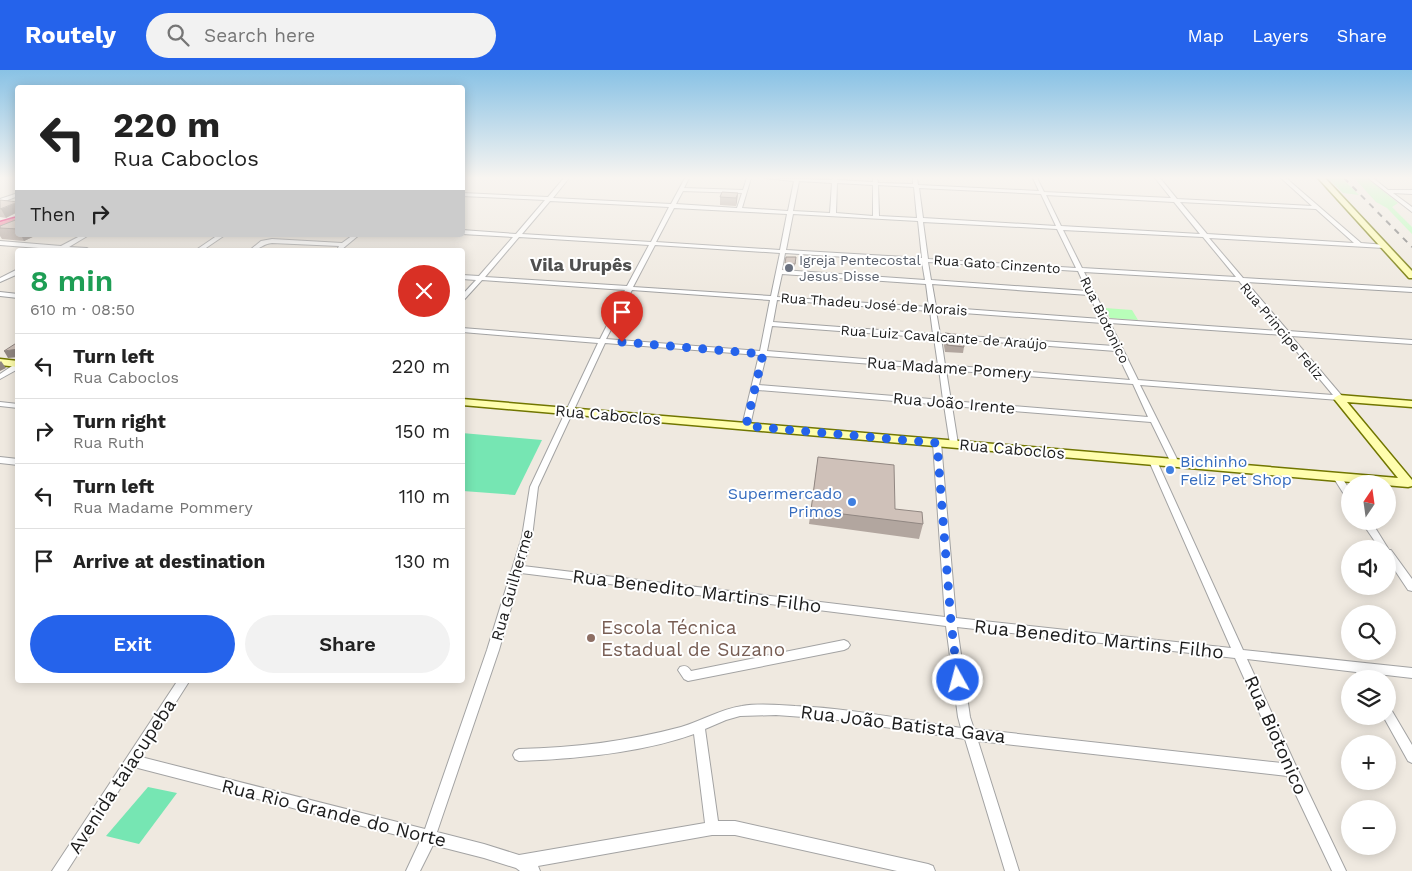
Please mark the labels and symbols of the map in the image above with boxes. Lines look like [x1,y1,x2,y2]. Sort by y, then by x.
place label: Igreja Pentecostal Jesus Disse [799,252,922,284]
street label: Rua Gato Cinzento [933,252,1061,276]
district label: Vila Urupês [530,254,632,275]
marker: Igreja Pentecostal Jesus Disse [783,262,795,274]
street label: Rua Biotonico [1077,274,1133,366]
street label: Rua Principe Feliz [1237,279,1327,383]
street label: Rua Thadeu José de Morais [780,289,968,319]
pin [601,291,643,342]
street label: Rua Luiz Cavalcante de Araújo [840,322,1048,352]
street label: Rua Madame Pomery [866,353,1033,383]
street label: Rua João Irente [892,388,1016,418]
street label: Rua Caboclos [554,401,662,429]
street label: Rua Caboclos [958,435,1066,463]
place label: Bichinho Feliz Pet Shop [1180,452,1292,489]
marker: Bichinho Feliz Pet Shop [1164,464,1176,476]
north arrow [1341,475,1396,530]
place label: Supermercado Primos [728,484,842,521]
marker: Supermercado Primos [846,496,858,508]
street label: Rua Guilherme [487,527,537,643]
street label: Rua Benedito Martins Filho [571,564,823,618]
street label: Rua Benedito Martins Filho [973,614,1225,664]
place label: Escola Técnica Estadual de Suzano [601,616,785,661]
marker: Escola Técnica Estadual de Suzano [585,632,597,644]
position arrow [931,653,983,705]
street label: Rua Biotonico [1239,672,1313,798]
street label: Avenida taiacupeba [63,694,181,858]
street label: Rua João Batista Gava [799,700,1007,748]
street label: Rua Rio Grande do Norte [219,774,449,852]

